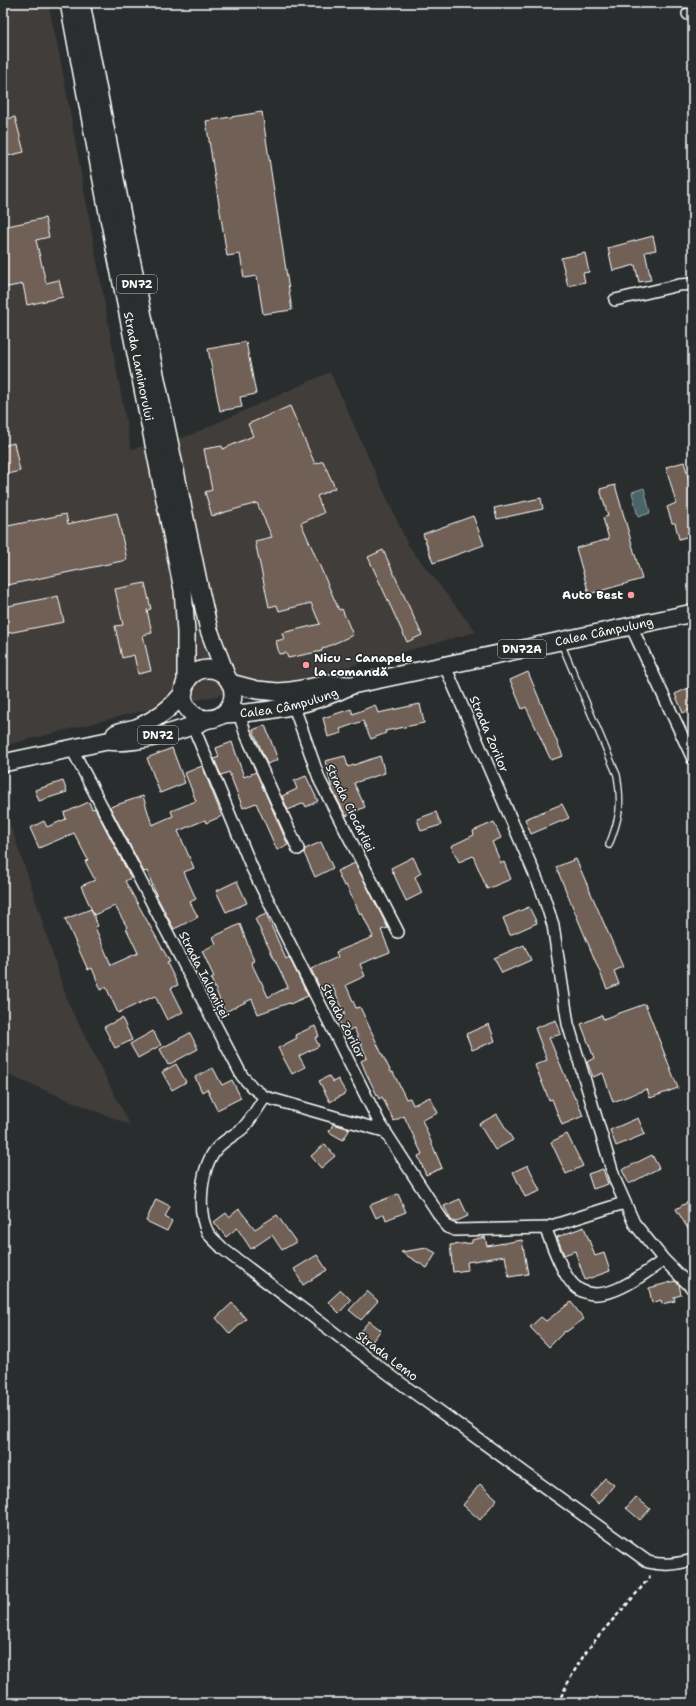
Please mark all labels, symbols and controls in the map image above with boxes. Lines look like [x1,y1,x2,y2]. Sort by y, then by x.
road number: DN72 [117,275,157,293]
street label: Strada Laminorului [120,310,157,422]
place label: Auto Best [562,587,623,603]
marker: Auto Best [626,590,636,600]
street label: Calea Câmpulung [554,614,655,650]
road number: DN72A [498,640,546,658]
place label: Nicu - Canapele la comandă [314,650,413,680]
marker: Nicu - Canapele la comandă [301,660,311,670]
street label: Calea Câmpulung [239,684,340,721]
street label: Strada Zorilor [466,693,512,775]
road number: DN72 [138,726,178,744]
street label: Strada Ciocârliei [322,761,378,855]
street label: Strada Ialomiței [175,929,233,1021]
street label: Strada Zorilor [317,981,369,1061]
street label: Strada Lemo [353,1327,421,1385]

